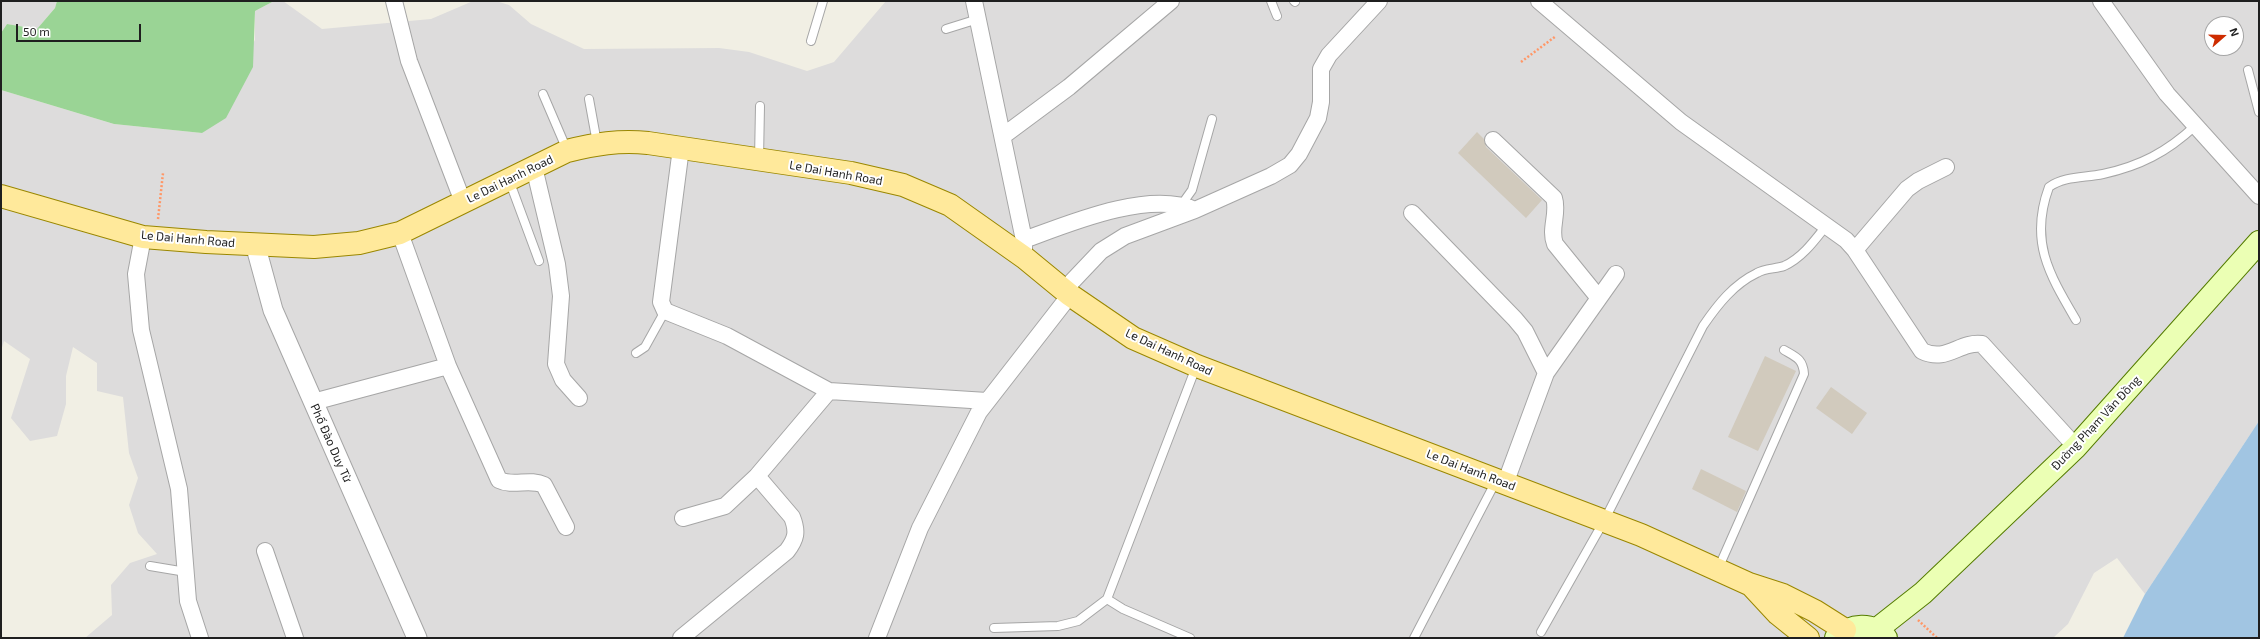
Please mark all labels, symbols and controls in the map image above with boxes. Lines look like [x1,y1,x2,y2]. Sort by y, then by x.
scale bar [18,16,143,42]
north arrow [2204,16,2244,56]
text: 50 m [23,24,50,38]
text: N [2227,26,2242,38]
street label: Le Dai Hanh Road [464,152,556,206]
street label: Le Dai Hanh Road [788,158,884,188]
street label: Le Dai Hanh Road [140,228,236,250]
street label: Le Dai Hanh Road [1123,326,1215,378]
street label: Đường Phạm Văn Đồng [2048,373,2144,473]
street label: Phố Đào Duy Từ [307,401,355,485]
street label: Le Dai Hanh Road [1424,446,1518,494]

